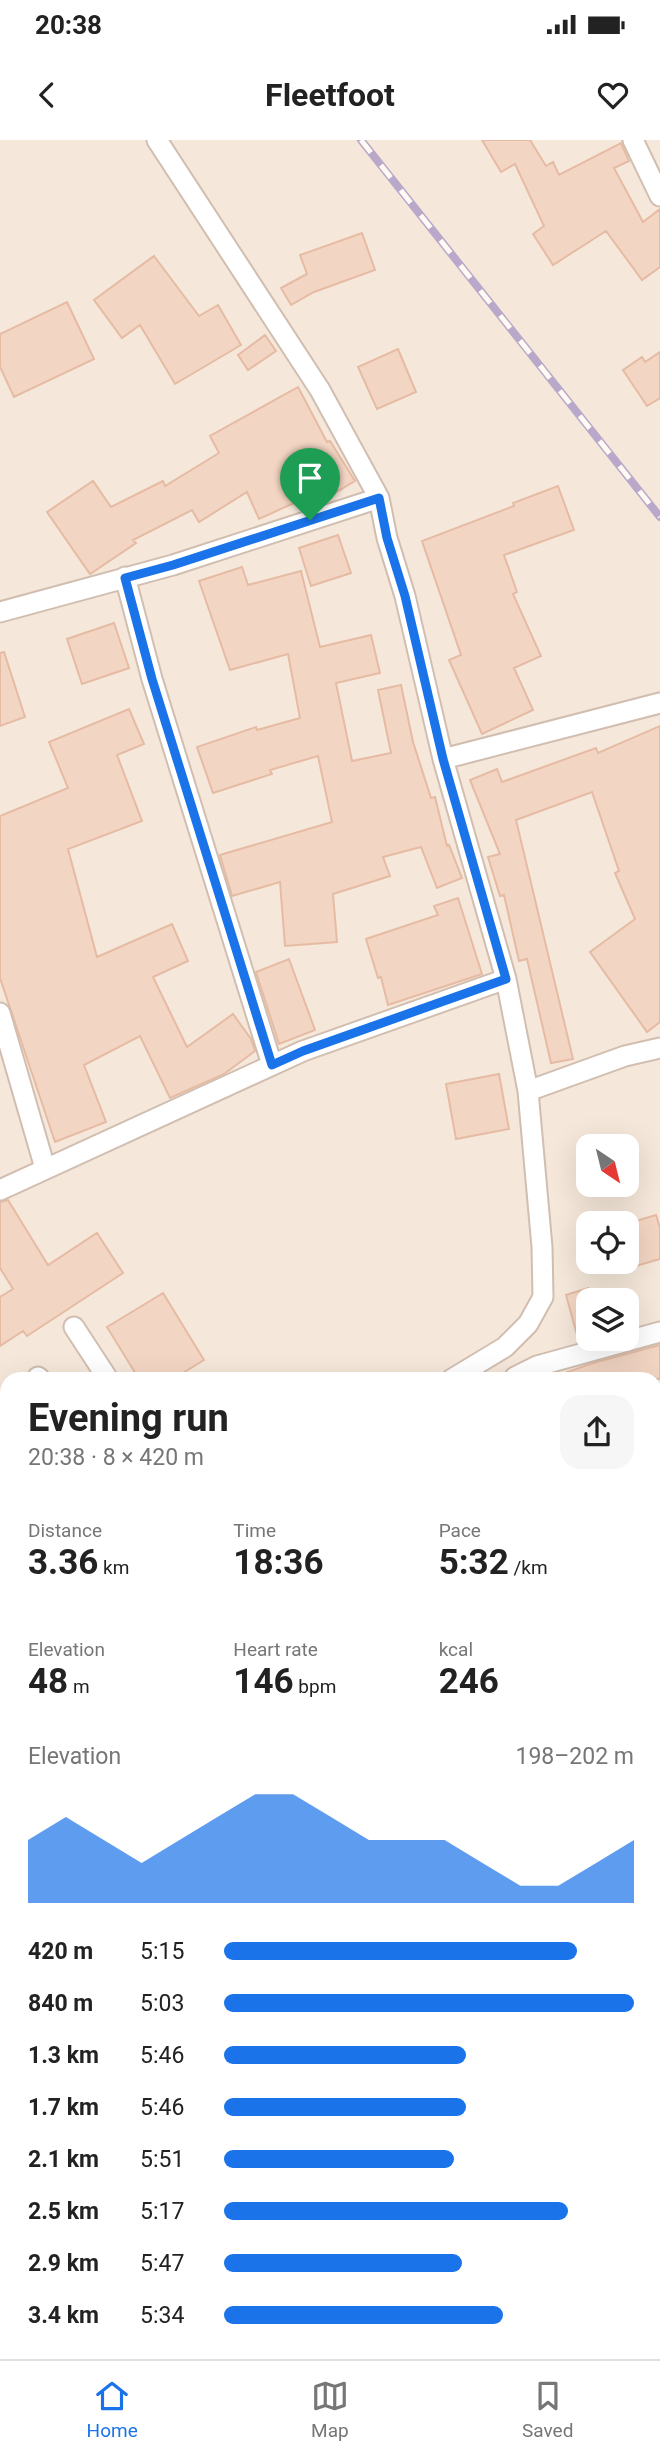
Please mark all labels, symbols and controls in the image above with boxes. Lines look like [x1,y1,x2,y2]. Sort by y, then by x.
text: 20:38 [35,10,102,40]
icon: back [28,76,66,114]
text: Fleetfoot [265,76,395,114]
icon: heart [594,76,632,114]
pin [280,448,340,520]
icon: arrive [291,459,329,497]
north arrow [576,1134,639,1197]
map controls [576,1134,639,1351]
button: locate [576,1211,639,1274]
button: layers [576,1288,639,1351]
button: share [560,1395,634,1469]
text: Evening run [28,1396,229,1440]
text: 20:38 · 8 × 420 m [28,1444,204,1471]
text: Distance [28,1519,102,1542]
text: Time [233,1519,276,1542]
text: Pace [439,1519,481,1542]
text: 3.36 [28,1542,98,1583]
text: 18:36 [233,1542,324,1583]
text: 5:32 [439,1542,509,1583]
text: km [98,1556,129,1579]
text: /km [509,1556,548,1579]
text: Elevation [28,1638,105,1661]
text: Heart rate [233,1638,318,1661]
text: kcal [439,1638,473,1661]
text: 48 [28,1661,68,1702]
text: 146 [233,1661,294,1702]
text: 246 [439,1661,499,1702]
text: m [68,1675,90,1698]
text: bpm [294,1675,336,1698]
text: Elevation [28,1743,121,1770]
text: 198–202 m [515,1743,634,1770]
text: 420 m [28,1938,93,1965]
text: 5:15 [140,1938,184,1965]
text: 840 m [28,1990,93,2017]
text: 5:03 [140,1990,184,2017]
text: 1.3 km [28,2042,99,2069]
text: 5:46 [140,2042,184,2069]
text: 1.7 km [28,2094,99,2121]
text: 5:46 [140,2094,184,2121]
text: 2.1 km [28,2146,99,2173]
text: 5:51 [140,2146,184,2173]
text: 2.5 km [28,2198,99,2225]
text: 5:17 [140,2198,184,2225]
text: 2.9 km [28,2250,99,2277]
text: 5:47 [140,2250,184,2277]
text: 3.4 km [28,2302,99,2329]
text: 5:34 [140,2302,184,2329]
tab: Home [87,2377,138,2442]
tab: Map [311,2377,349,2442]
tab: Saved [522,2377,573,2442]

